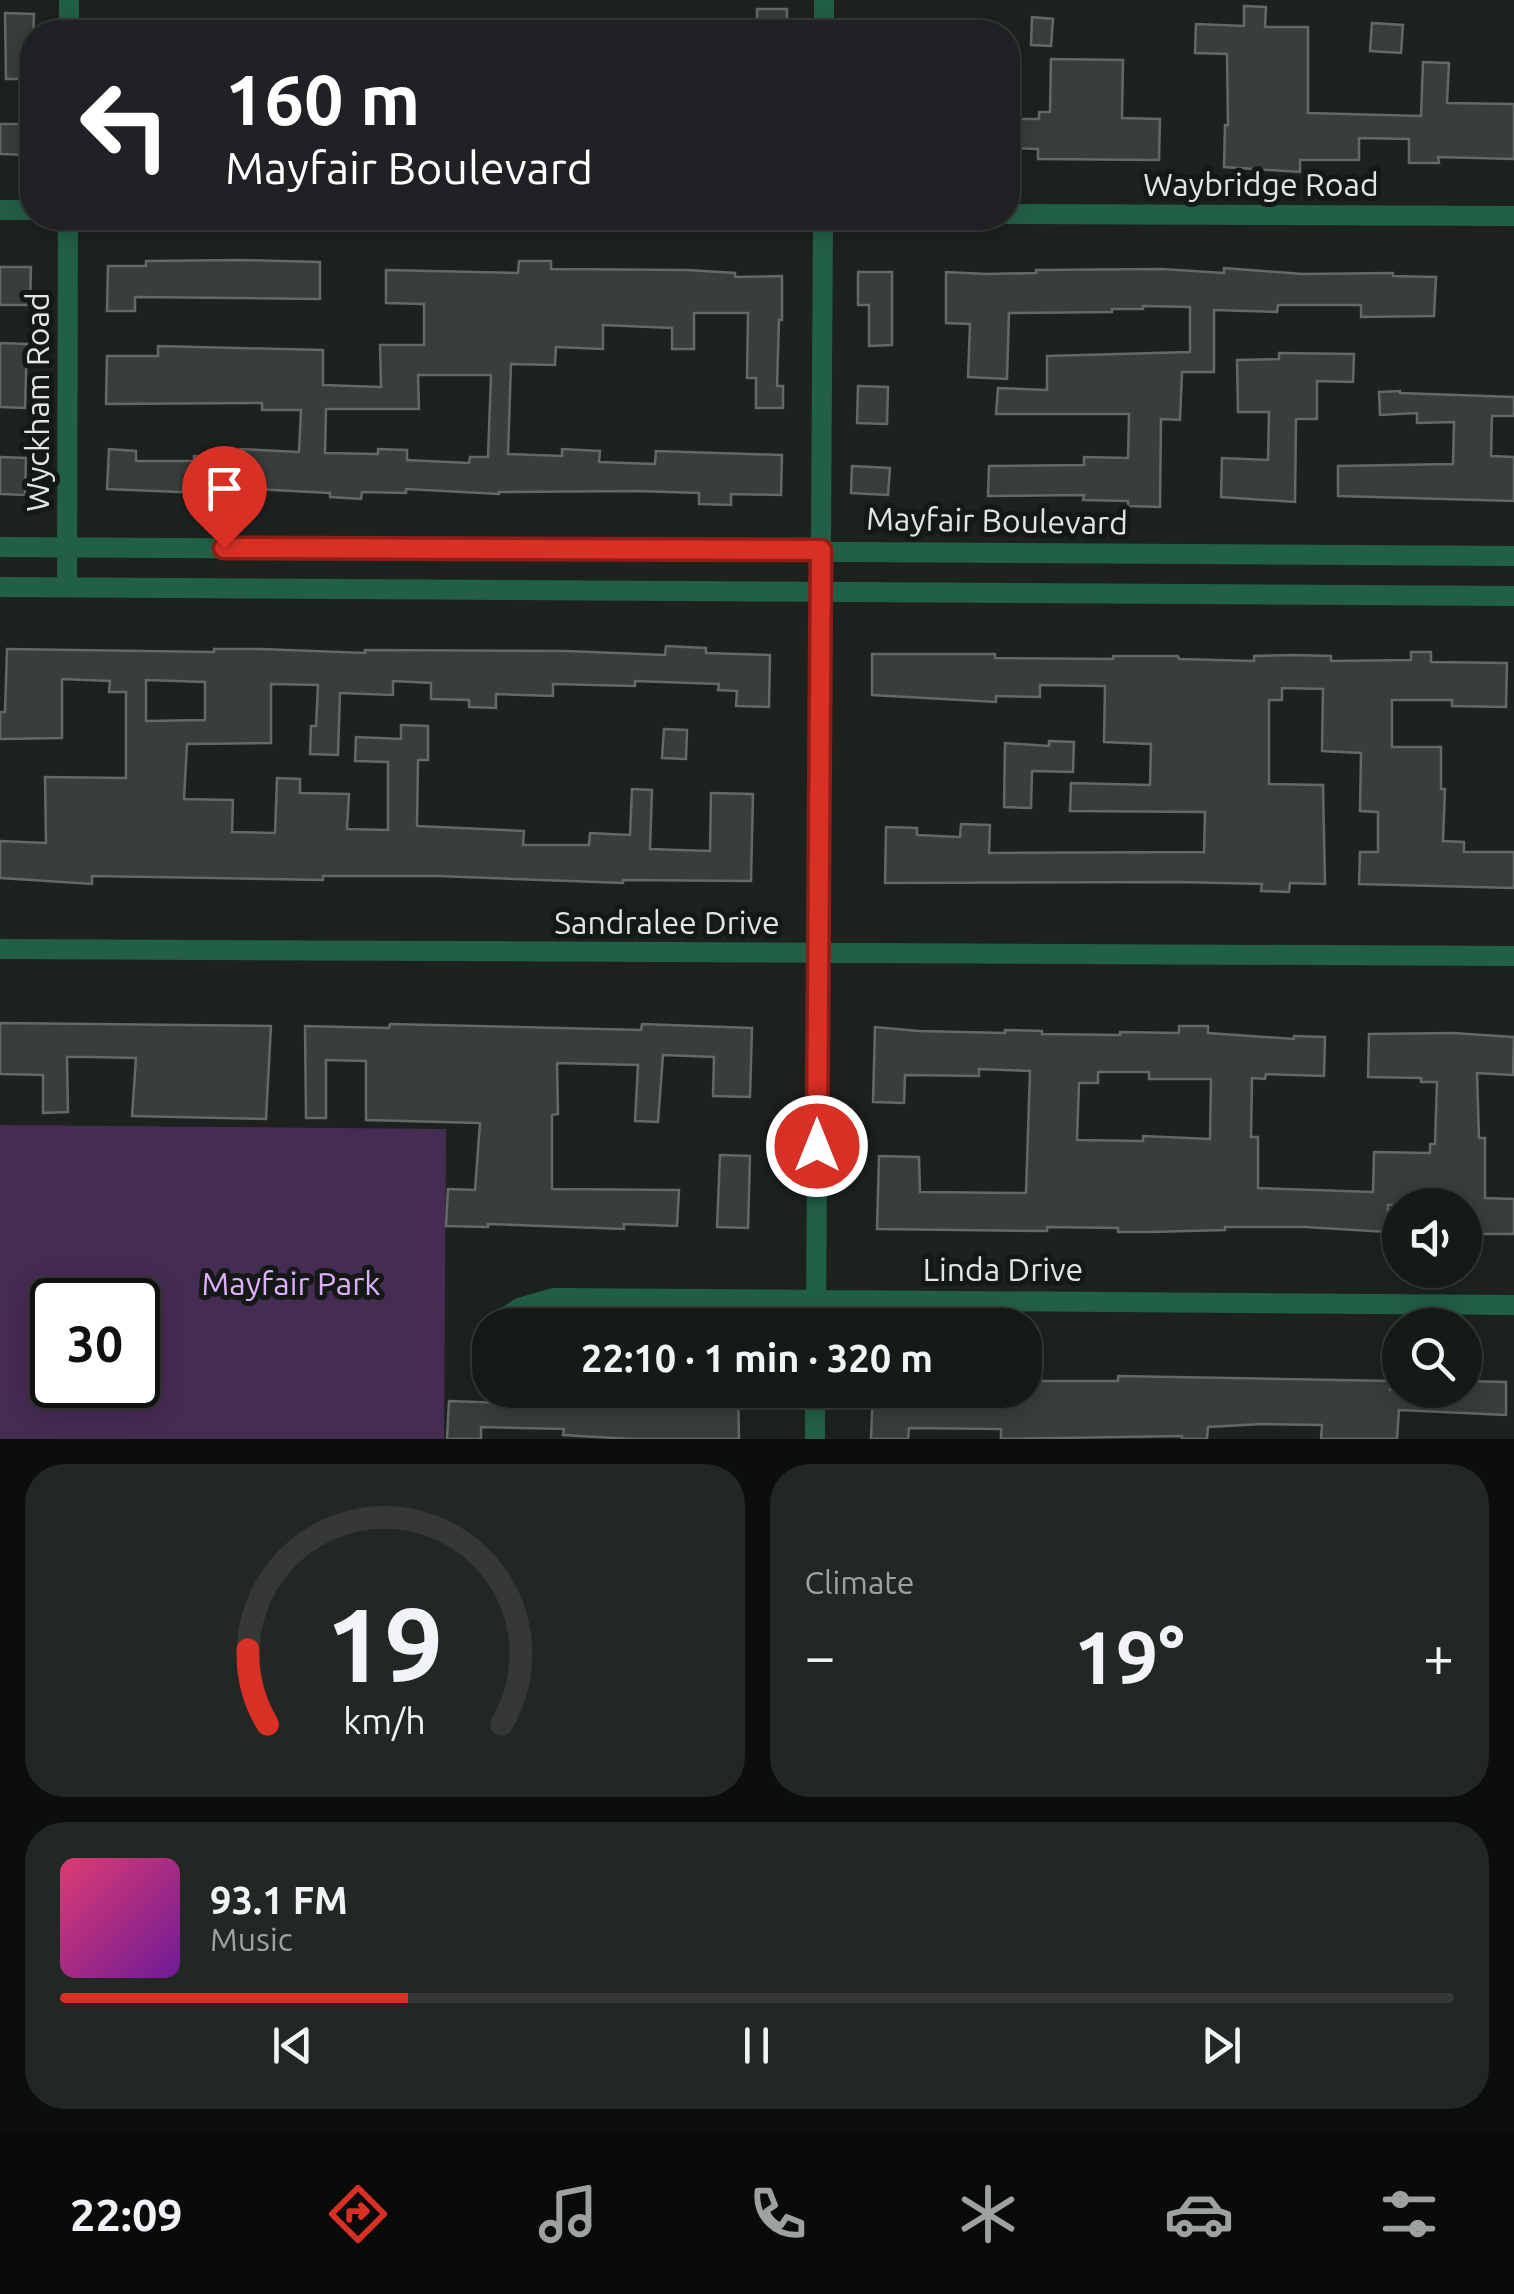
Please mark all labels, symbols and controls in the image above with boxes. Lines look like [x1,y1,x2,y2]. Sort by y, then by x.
icon: left [60,60,190,190]
text: 160 m [225,60,420,138]
text: Mayfair Boulevard [225,142,593,193]
street label: Waybridge Road [1143,166,1379,202]
street label: Wyckham Road [19,292,55,512]
pin [182,446,267,549]
icon: arrive [197,461,252,516]
street label: Mayfair Boulevard [866,500,1128,540]
street label: Sandralee Drive [554,904,780,940]
position arrow [765,1094,869,1198]
map controls [1382,1188,1482,1408]
button: sound [1382,1188,1482,1288]
street label: Linda Drive [923,1251,1083,1287]
park label: Mayfair Park [201,1265,381,1301]
speed limit sign: 30 [30,1278,160,1408]
button: search [1382,1308,1482,1408]
text: 22:10 · 1 min · 320 m [581,1337,933,1379]
text: Climate [805,1564,915,1600]
text: 19 [326,1585,443,1702]
text: 19° [1074,1614,1185,1698]
text: − [805,1625,836,1686]
text: + [1423,1625,1454,1686]
text: km/h [343,1701,426,1741]
text: 93.1 FM [210,1879,348,1921]
text: Music [210,1921,293,1957]
icon: previous [265,2018,320,2073]
icon: pause [729,2018,784,2073]
icon: next [1194,2018,1249,2073]
icon: directions [323,2179,393,2249]
icon: music [533,2179,603,2249]
icon: phone [743,2179,813,2249]
icon: climate [953,2179,1023,2249]
icon: car [1164,2179,1234,2249]
icon: filters [1374,2179,1444,2249]
text: 22:09 [70,2189,183,2240]

